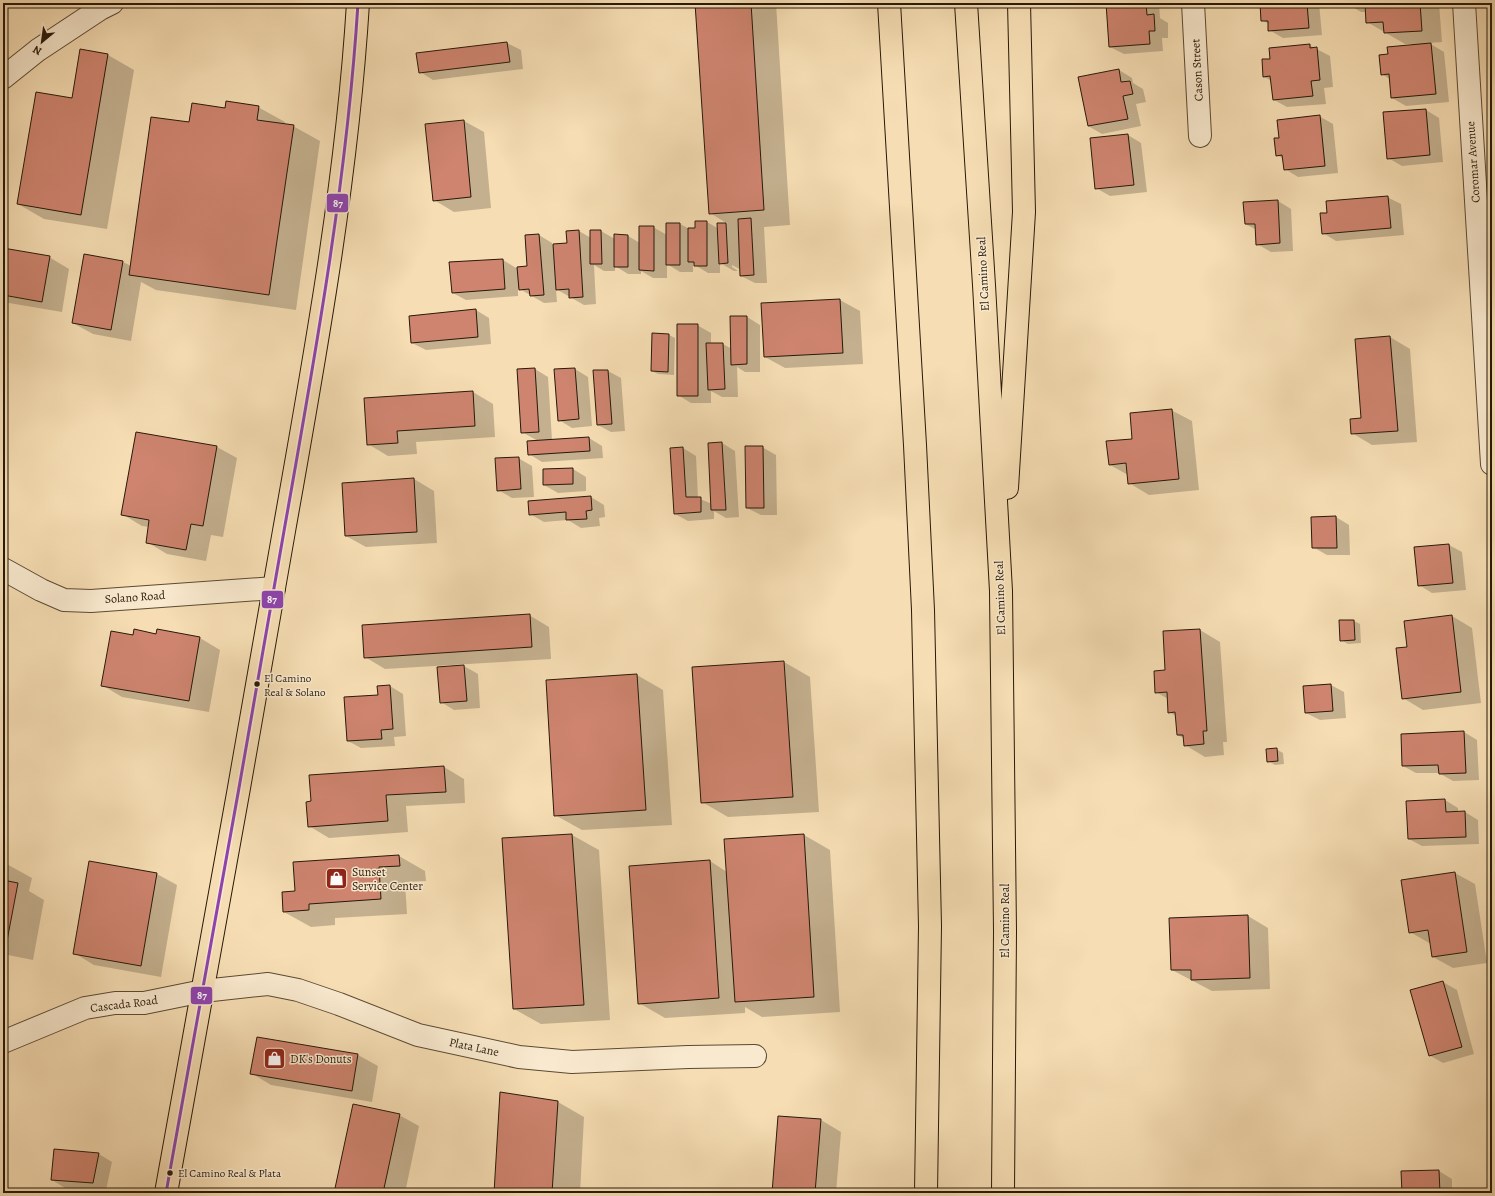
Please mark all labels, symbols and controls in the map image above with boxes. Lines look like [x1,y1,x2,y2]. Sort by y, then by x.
north arrow [22,22,62,62]
street label: Cason Street [1187,38,1207,102]
text: N [30,42,45,59]
street label: Coromar Avenue [1462,121,1484,203]
line badge: 87 [326,193,349,213]
text: 87 [333,196,343,211]
street label: El Camino Real [973,236,993,312]
street label: El Camino Real [991,560,1009,636]
street label: Solano Road [104,587,166,607]
line badge: 87 [261,590,284,609]
text: 87 [267,592,277,607]
place label: El Camino Real & Solano [264,671,326,700]
marker: El Camino Real & Solano [252,679,262,689]
place label: Sunset Service Center [352,864,423,894]
shop icon: Sunset Service Center [324,866,350,892]
street label: El Camino Real [997,884,1013,958]
line badge: 87 [190,986,213,1005]
text: 87 [197,988,207,1003]
street label: Cascada Road [89,992,159,1016]
street label: Plata Lane [448,1034,500,1060]
shop icon: DK's Donuts [262,1046,288,1072]
place label: DK's Donuts [290,1051,352,1067]
place label: El Camino Real & Plata [178,1166,282,1181]
marker: El Camino Real & Plata [165,1168,175,1178]

